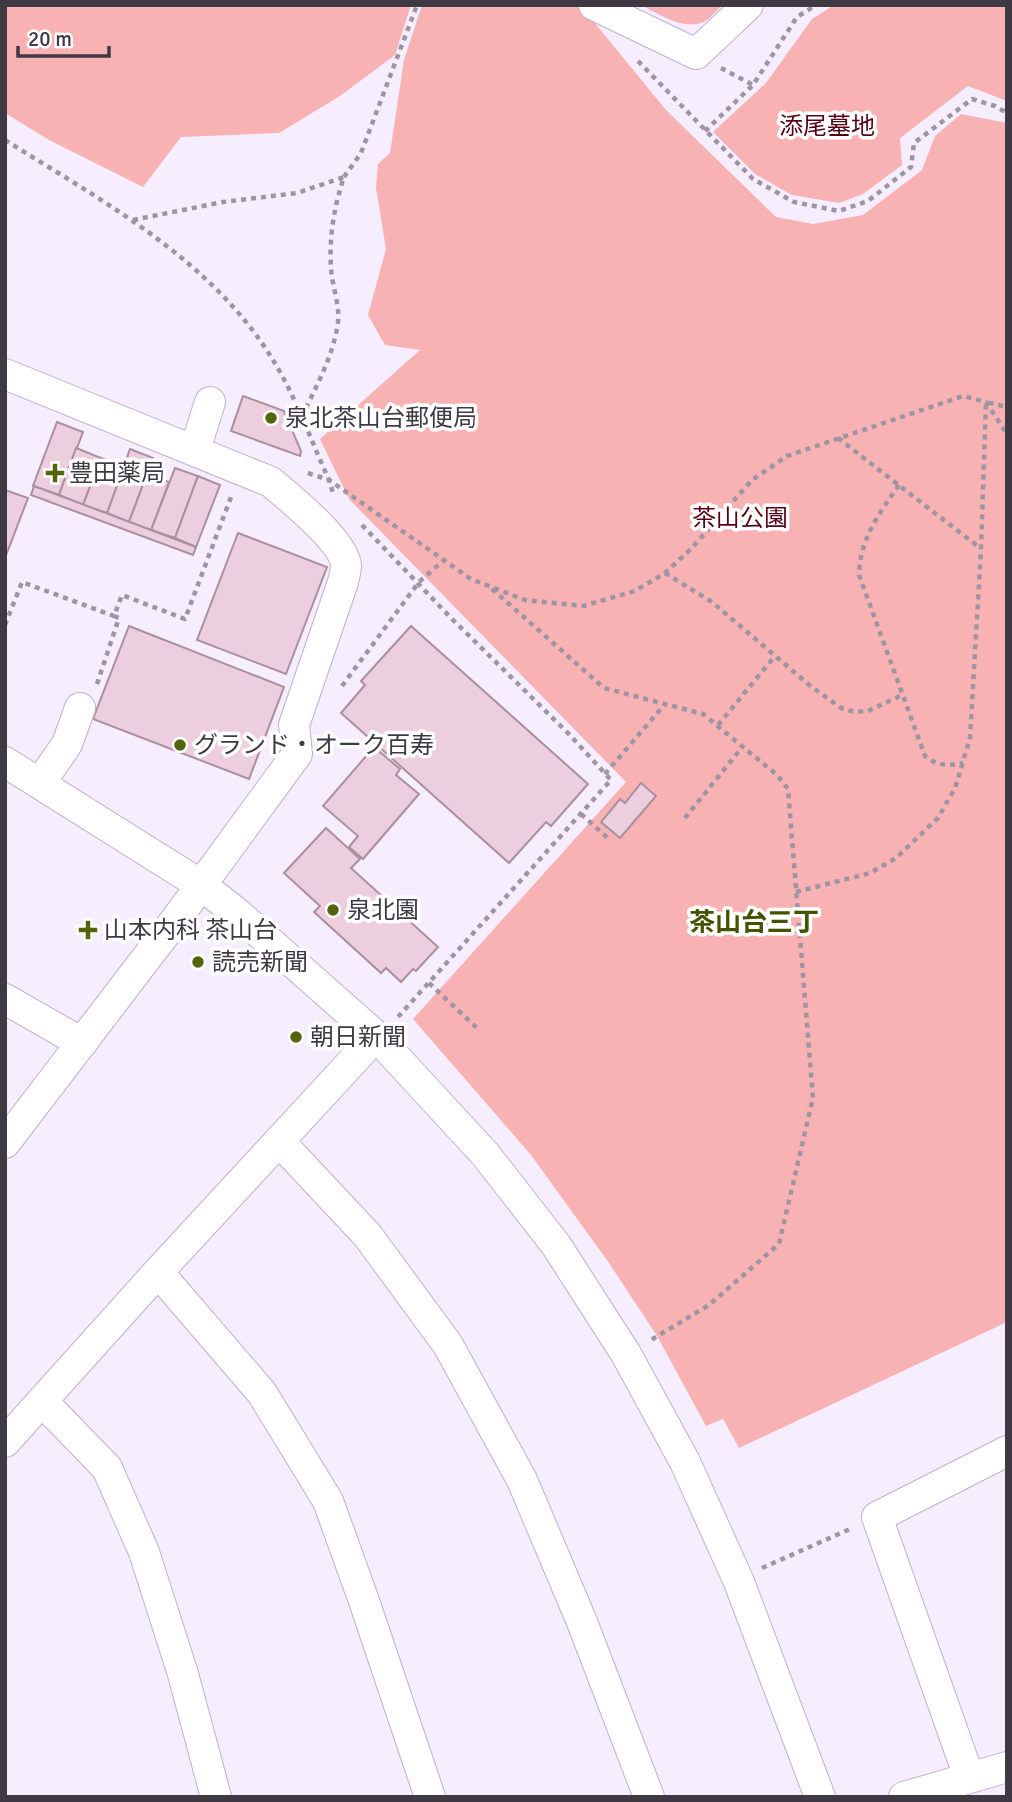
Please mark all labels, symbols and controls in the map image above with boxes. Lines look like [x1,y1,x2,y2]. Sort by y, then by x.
scale bar [18,14,108,58]
text: 20 m [28,26,72,52]
park label: 添尾墓地 [779,111,875,141]
place label: 泉北茶山台郵便局 [285,403,477,433]
marker: 泉北茶山台郵便局 [263,410,279,426]
place label: 豊田薬局 [69,458,165,488]
marker: 豊田薬局 [47,465,63,481]
park label: 茶山公園 [692,503,788,533]
place label: グランド・オーク百寿 [194,730,434,760]
marker: グランド・オーク百寿 [172,737,188,753]
place label: 泉北園 [347,895,419,925]
marker: 泉北園 [325,902,341,918]
district label: 茶山台三丁 [689,907,819,939]
place label: 山本内科 茶山台 [104,915,277,945]
marker: 山本内科 茶山台 [78,920,98,940]
place label: 読売新聞 [212,947,308,977]
marker: 読売新聞 [190,954,206,970]
place label: 朝日新聞 [310,1022,406,1052]
marker: 朝日新聞 [288,1029,304,1045]

